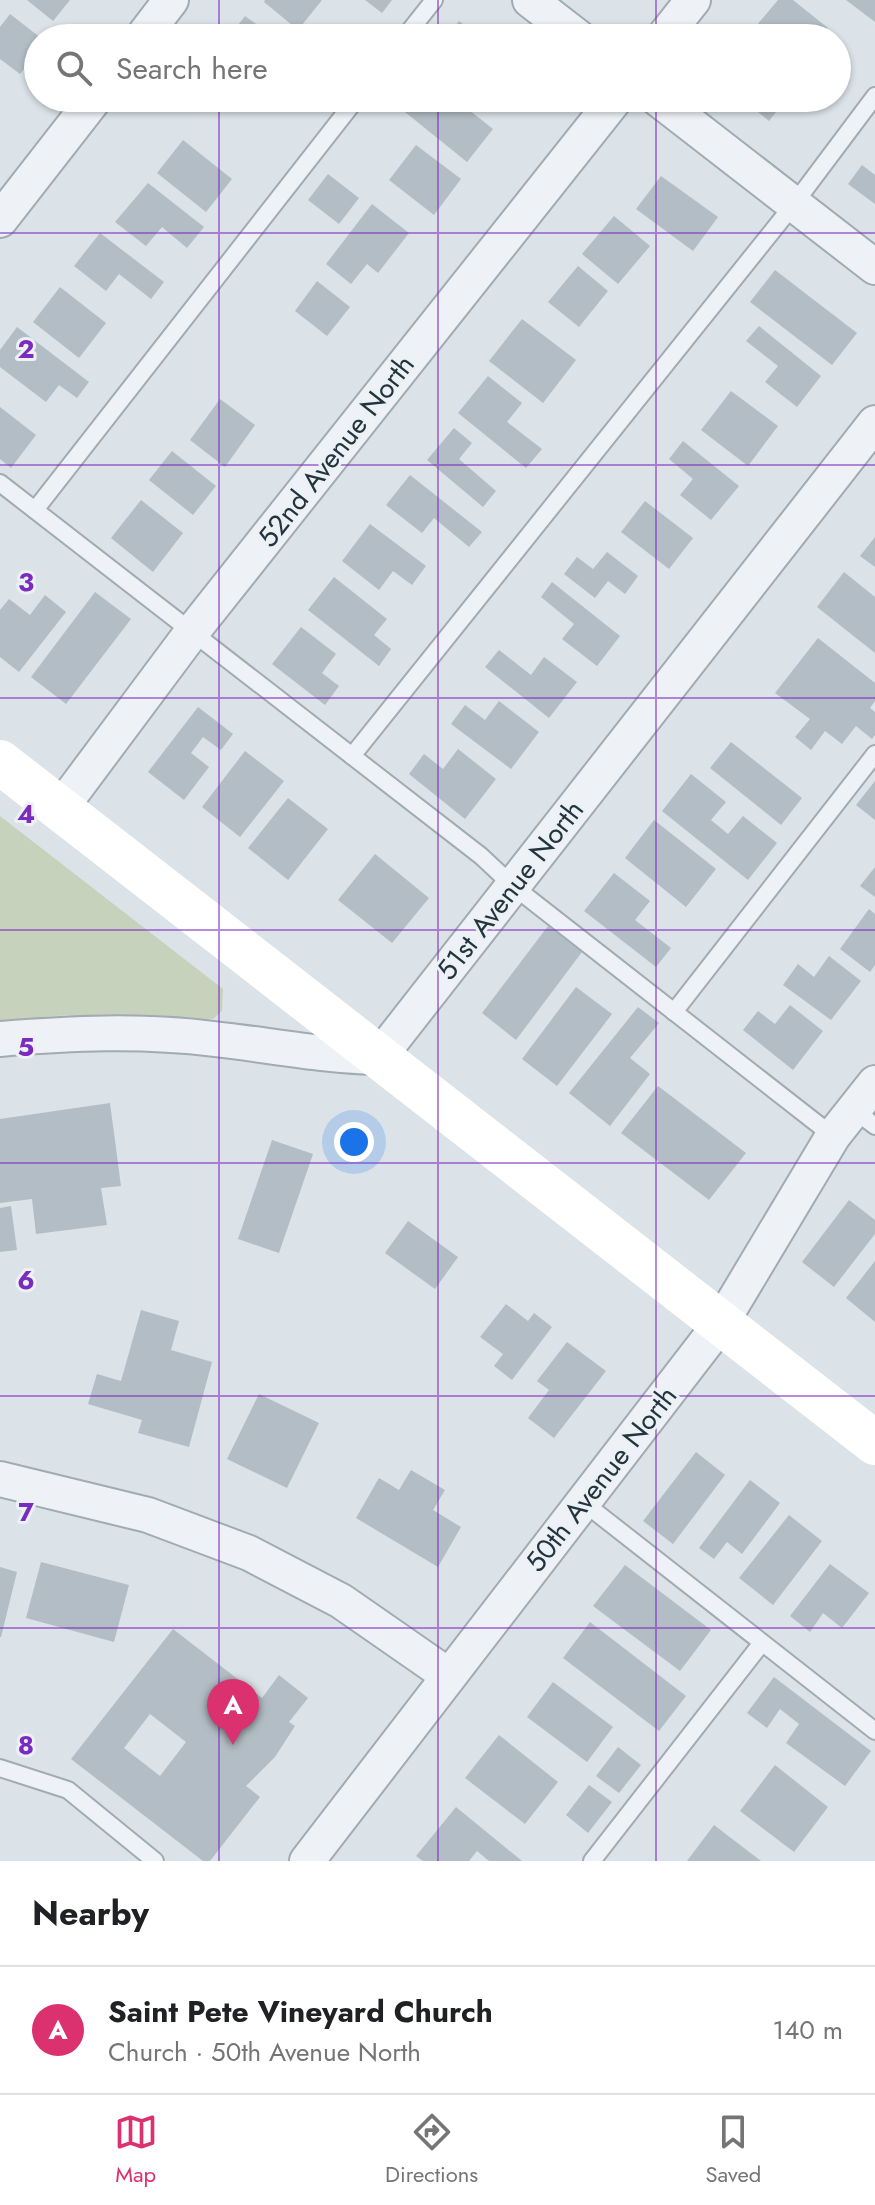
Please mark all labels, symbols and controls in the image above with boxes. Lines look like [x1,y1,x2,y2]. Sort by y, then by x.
search box [24,24,851,112]
icon: search [52,46,96,90]
text: Search here [116,47,268,90]
text: 2 [17,330,35,368]
street label: 52nd Avenue North [248,346,424,556]
text: 3 [18,563,34,601]
street label: 51st Avenue North [427,791,593,989]
text: 4 [17,795,35,833]
text: 5 [18,1028,34,1066]
your location [334,1122,374,1162]
text: 6 [17,1261,35,1299]
street label: 50th Avenue North [515,1377,687,1581]
text: 7 [18,1493,34,1531]
pin: A [207,1679,259,1745]
text: 8 [18,1726,34,1764]
text: Nearby [32,1889,149,1938]
text: Saint Pete Vineyard Church [108,1990,493,2033]
text: A [48,2011,68,2049]
text: 140 m [772,2011,843,2049]
text: Church · 50th Avenue North [108,2033,421,2071]
tab: Map [114,2110,158,2190]
tab: Directions [385,2110,478,2190]
tab: Saved [706,2110,761,2190]

